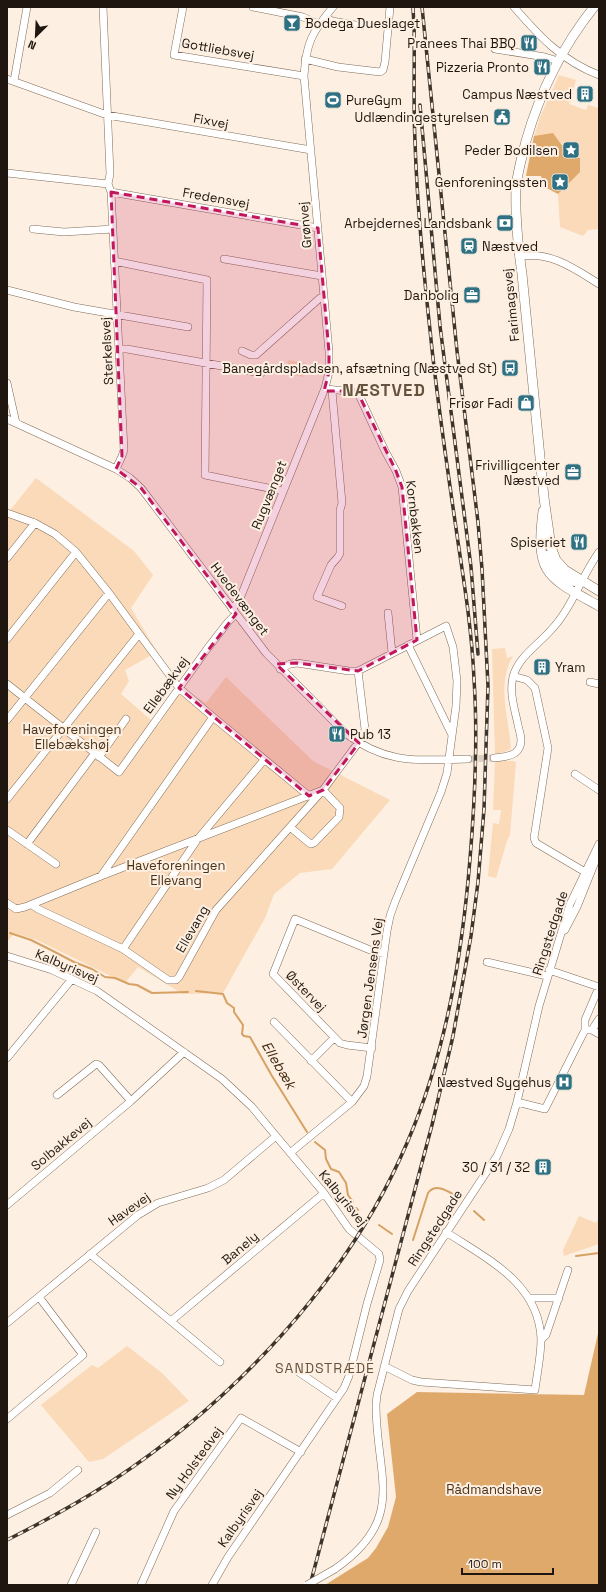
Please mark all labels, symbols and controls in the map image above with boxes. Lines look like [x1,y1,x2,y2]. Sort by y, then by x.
bar icon: Bodega Dueslaget [282,13,302,33]
place label: Bodega Dueslaget [305,15,420,32]
north arrow [16,16,56,56]
restaurant icon: Pranees Thai BBQ [519,33,539,53]
street label: Gottliebsvej [180,34,256,64]
place label: Pranees Thai BBQ [407,35,516,52]
text: N [26,37,38,53]
restaurant icon: Pizzeria Pronto [532,57,552,77]
place label: Pizzeria Pronto [436,59,529,76]
building icon: Campus Næstved [575,84,595,104]
place label: Campus Næstved [462,86,572,103]
sports icon: PureGym [323,90,343,110]
place label: PureGym [346,92,402,109]
public building icon: Udlændingestyrelsen [492,107,512,127]
place label: Udlændingestyrelsen [355,109,489,126]
street label: Fixvej [192,110,230,132]
place icon: Peder Bodilsen [561,140,581,160]
place label: Peder Bodilsen [465,142,558,159]
place icon: Genforeningssten [550,172,570,192]
place label: Genforeningssten [435,174,547,191]
street label: Fredensvej [181,184,251,212]
street label: Grønvej [294,201,316,249]
bank icon: Arbejdernes Landsbank [495,213,515,233]
place label: Arbejdernes Landsbank [344,215,492,232]
station icon: Næstved [459,236,479,256]
place label: Næstved [482,238,538,255]
street label: Farimagsvej [499,268,523,342]
office icon: Danbolig [462,285,482,305]
place label: Danbolig [404,287,459,304]
street label: Sterkelsvej [97,317,117,385]
bus stop icon: Banegårdspladsen, afsætning (Næstved St) [500,358,520,378]
place label: Banegårdspladsen, afsætning (Næstved St) [222,360,497,377]
district label: NÆSTVED [342,379,426,401]
shop icon: Frisør Fadi [516,393,536,413]
place label: Frisør Fadi [449,395,513,412]
place label: Frivilligcenter Næstved [475,457,560,489]
street label: Rugvænget [247,458,291,532]
office icon: Frivilligcenter Næstved [563,462,583,482]
street label: Kornbakken [402,479,428,555]
restaurant icon: Spiseriet [569,532,589,552]
place label: Spiseriet [510,534,566,551]
street label: Hvedevænget [207,559,273,639]
street label: Ellebækvej [140,653,192,717]
building icon: Yram [532,657,552,677]
place label: Yram [555,659,585,676]
park label: Haveforeningen Ellebækshøj [23,721,121,753]
restaurant icon: Pub 13 [327,724,347,744]
place label: Pub 13 [350,726,391,743]
park label: Haveforeningen Ellevang [127,857,225,889]
street label: Ringstedgade [528,889,572,977]
street label: Ellevang [172,902,212,956]
street label: Jørgen Jensens Vej [353,917,387,1039]
street label: Kalbyrisvej [33,945,101,987]
street label: Østervej [282,967,330,1015]
water label: Ellebæk [258,1038,301,1093]
hospital icon: Næstved Sygehus [554,1072,574,1092]
place label: Næstved Sygehus [437,1074,551,1091]
street label: Solbakkevej [27,1114,95,1174]
building icon: 30 / 31 / 32 [533,1157,553,1177]
place label: 30 / 31 / 32 [462,1159,530,1176]
street label: Kalbyrisvej [315,1167,371,1229]
street label: Ringstedgade [404,1186,466,1270]
street label: Havevej [105,1188,153,1230]
street label: Banely [218,1228,262,1268]
district label: SANDSTRÆDE [275,1359,375,1377]
street label: Ny Holstedvej [162,1423,226,1503]
park label: Rådmandshave [446,1481,542,1498]
street label: Kalbyrisvej [214,1486,266,1550]
scale bar [462,1550,553,1576]
text: 100 m [468,1556,502,1572]

